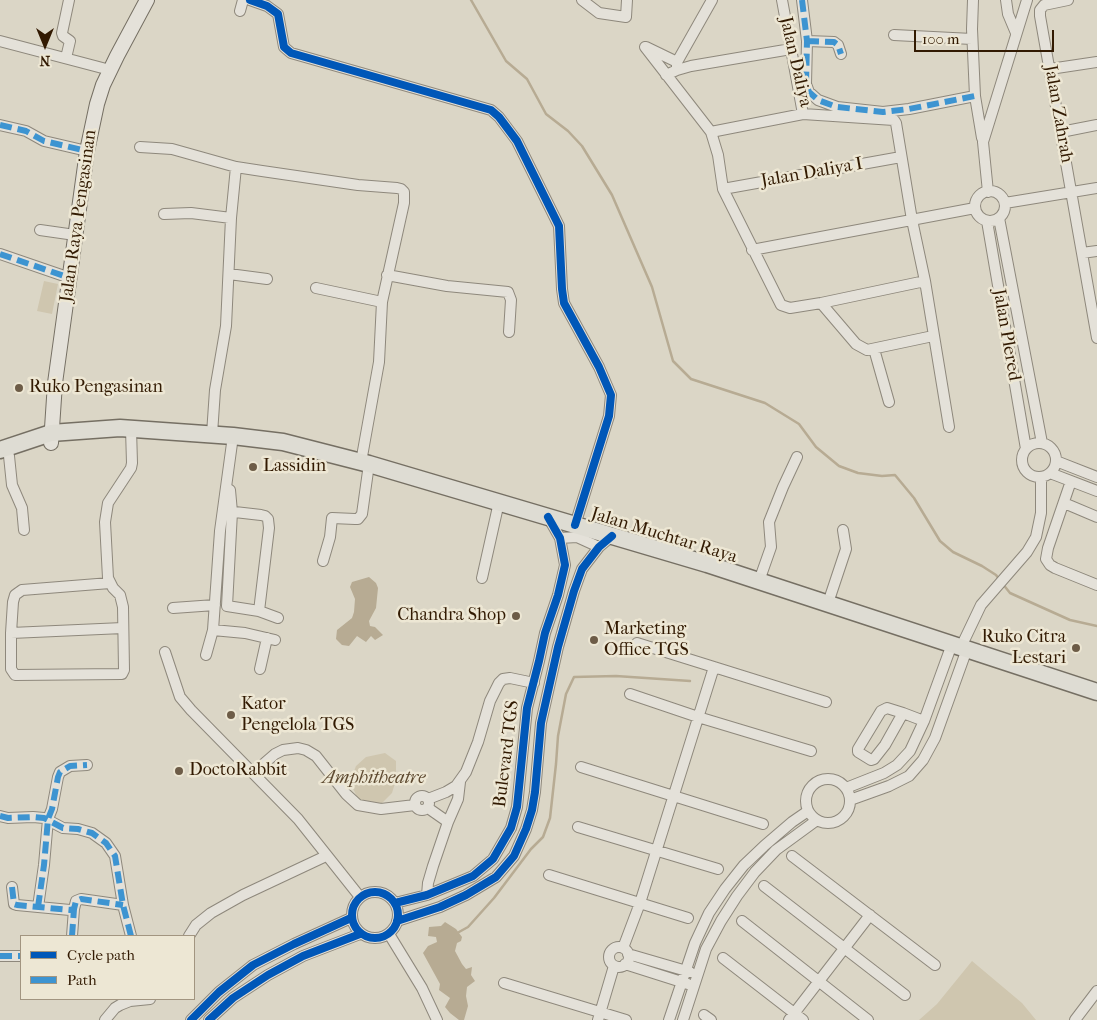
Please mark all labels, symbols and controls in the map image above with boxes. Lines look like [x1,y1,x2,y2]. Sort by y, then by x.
street label: Jalan Daliya [774,15,816,109]
north arrow [20,20,70,70]
scale bar [917,20,1057,52]
text: 100 m [922,30,960,48]
text: N [40,52,50,69]
street label: Jalan Zahrah [1039,63,1077,165]
street label: Jalan Raya Pengasinan [56,128,102,304]
street label: Jalan Daliya I [759,153,865,193]
street label: Jalan Plered [987,287,1025,383]
place label: Ruko Pengasinan [29,377,163,399]
marker: Ruko Pengasinan [13,382,25,394]
place label: Lassidin [263,456,326,478]
marker: Lassidin [247,461,259,473]
street label: Jalan Muchtar Raya [588,503,740,569]
place label: Chandra Shop [397,605,506,627]
marker: Chandra Shop [510,610,522,622]
place label: Marketing Office TGS [604,619,689,662]
place label: Ruko Citra Lestari [981,627,1066,670]
marker: Marketing Office TGS [588,634,600,646]
marker: Ruko Citra Lestari [1070,642,1082,654]
place label: Kator Pengelola TGS [241,694,354,736]
street label: Bulevard TGS [490,699,524,809]
marker: Kator Pengelola TGS [225,709,237,721]
place label: DoctoRabbit [189,760,287,782]
marker: DoctoRabbit [173,765,185,777]
park label: Amphitheatre [323,768,425,790]
legend [20,935,195,1000]
text: Cycle path [67,946,135,964]
text: Path [67,971,97,989]

